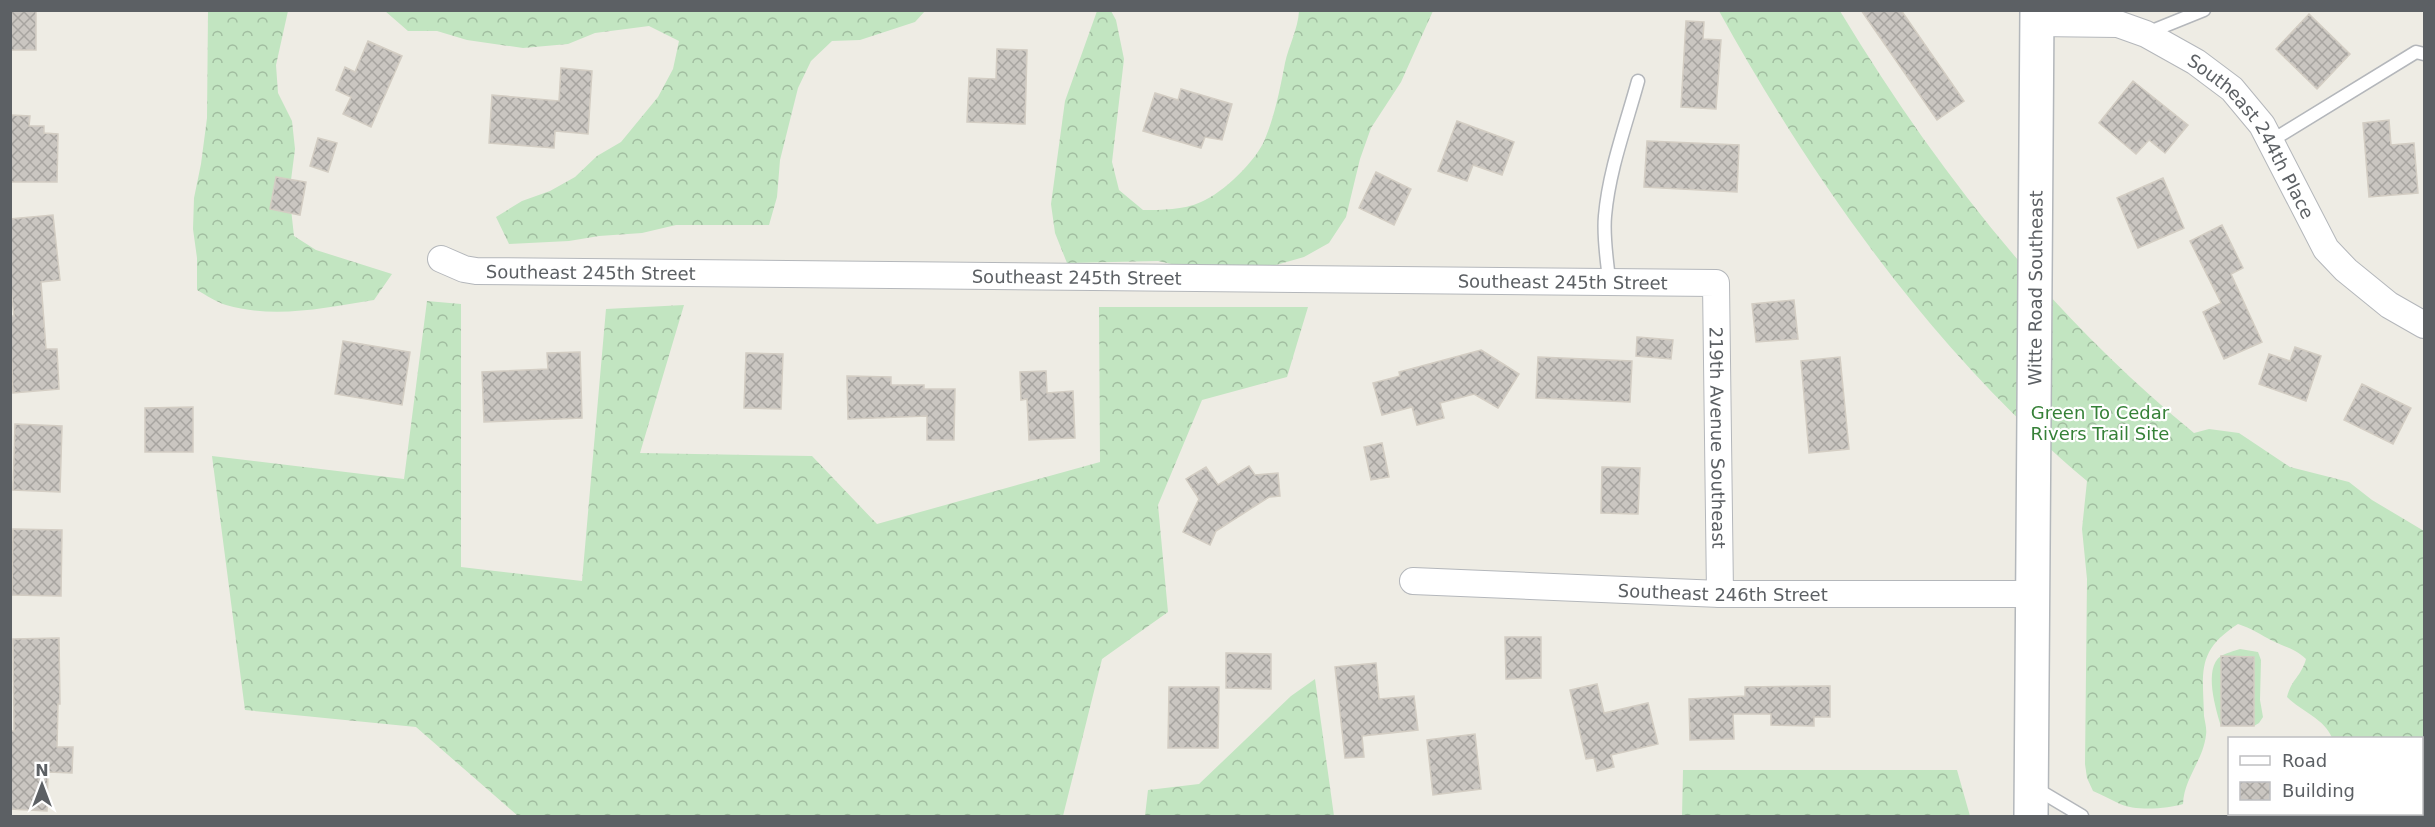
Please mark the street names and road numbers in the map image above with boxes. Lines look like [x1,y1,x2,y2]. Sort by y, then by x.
street label: Southeast 244th Place [2184,49,2319,222]
street label: Witte Road Southeast [2024,190,2046,386]
street label: Southeast 245th Street [486,261,696,284]
street label: Southeast 245th Street [972,265,1182,288]
street label: Southeast 245th Street [1458,270,1668,293]
street label: 219th Avenue Southeast [1706,326,1730,549]
street label: Southeast 246th Street [1617,579,1828,605]

